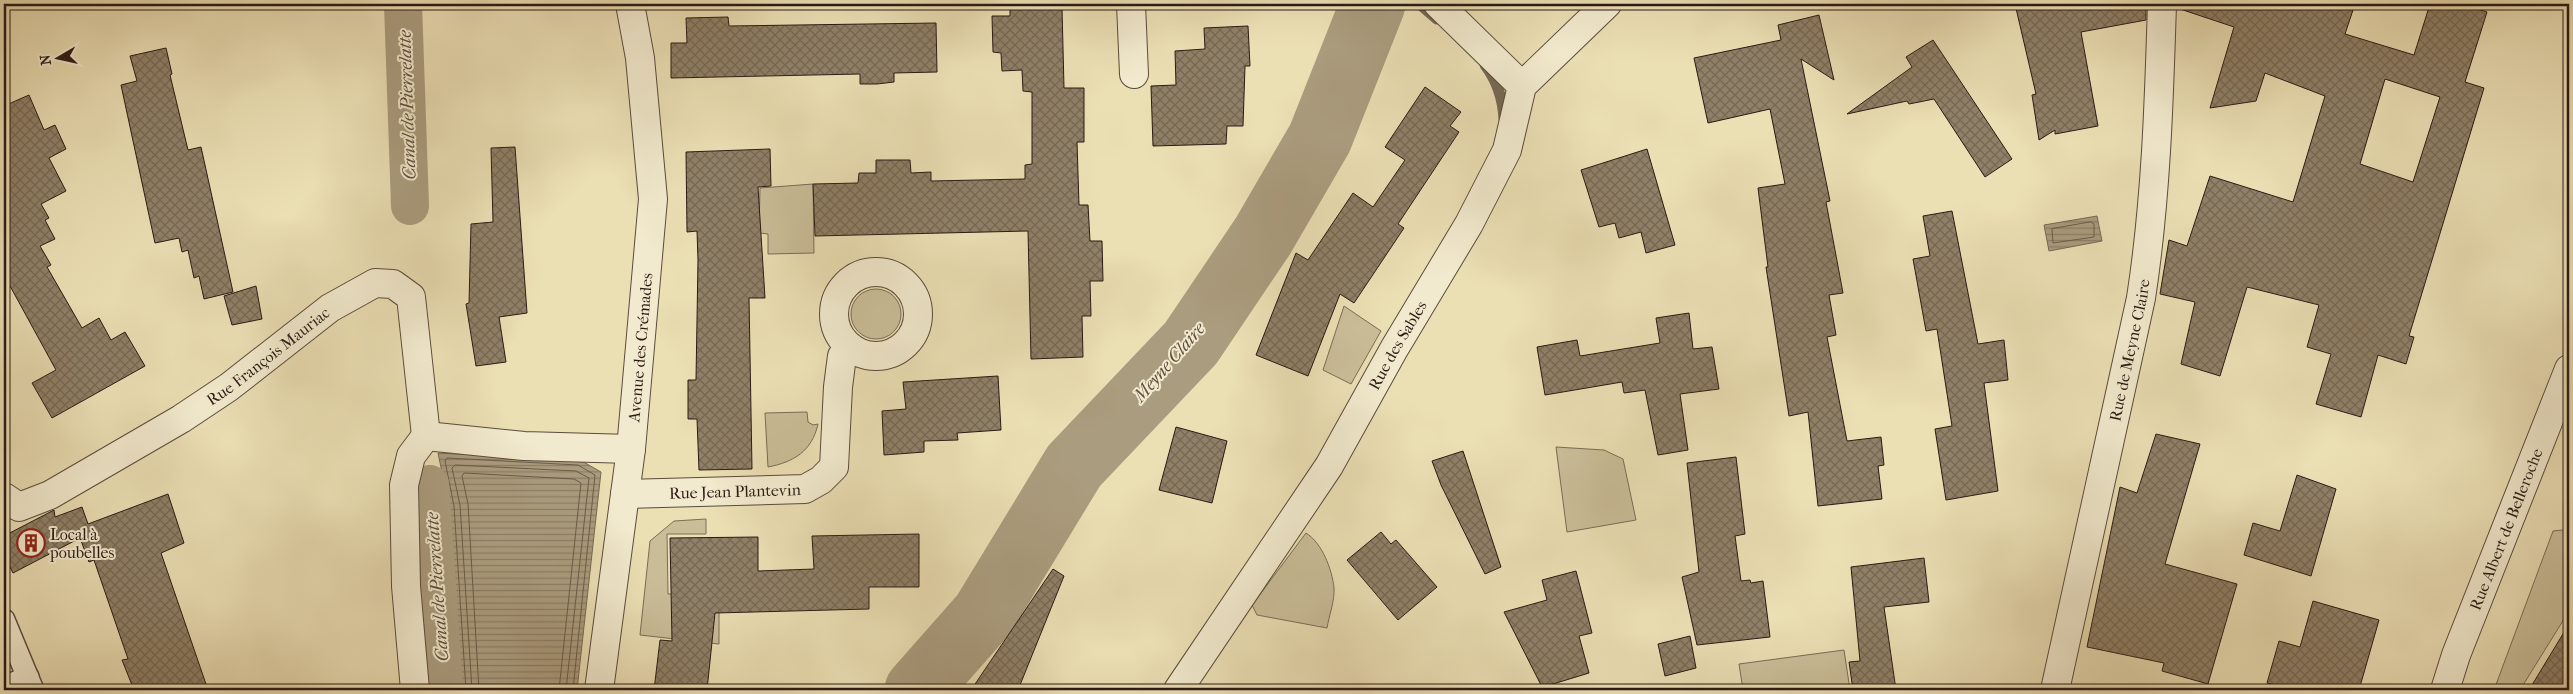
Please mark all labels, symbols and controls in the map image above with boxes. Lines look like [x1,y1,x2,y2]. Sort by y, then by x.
water label: Canal de Pierrelatte [394,29,421,180]
north arrow [32,32,82,82]
text: N [36,53,55,67]
street label: Avenue des Crémades [624,272,656,424]
street label: Rue de Meyne Claire [2105,278,2154,423]
street label: Rue des Sables [1364,297,1431,393]
street label: Rue François Mauriac [203,303,333,409]
water label: Meyne Claire [1128,318,1210,408]
street label: Rue Albert de Belleroche [2466,446,2547,613]
street label: Rue Jean Plantevin [669,480,802,503]
water label: Canal de Pierrelatte [422,511,453,662]
place label: Local à poubelles [49,525,115,562]
building icon: Local à poubelles [16,528,46,558]

